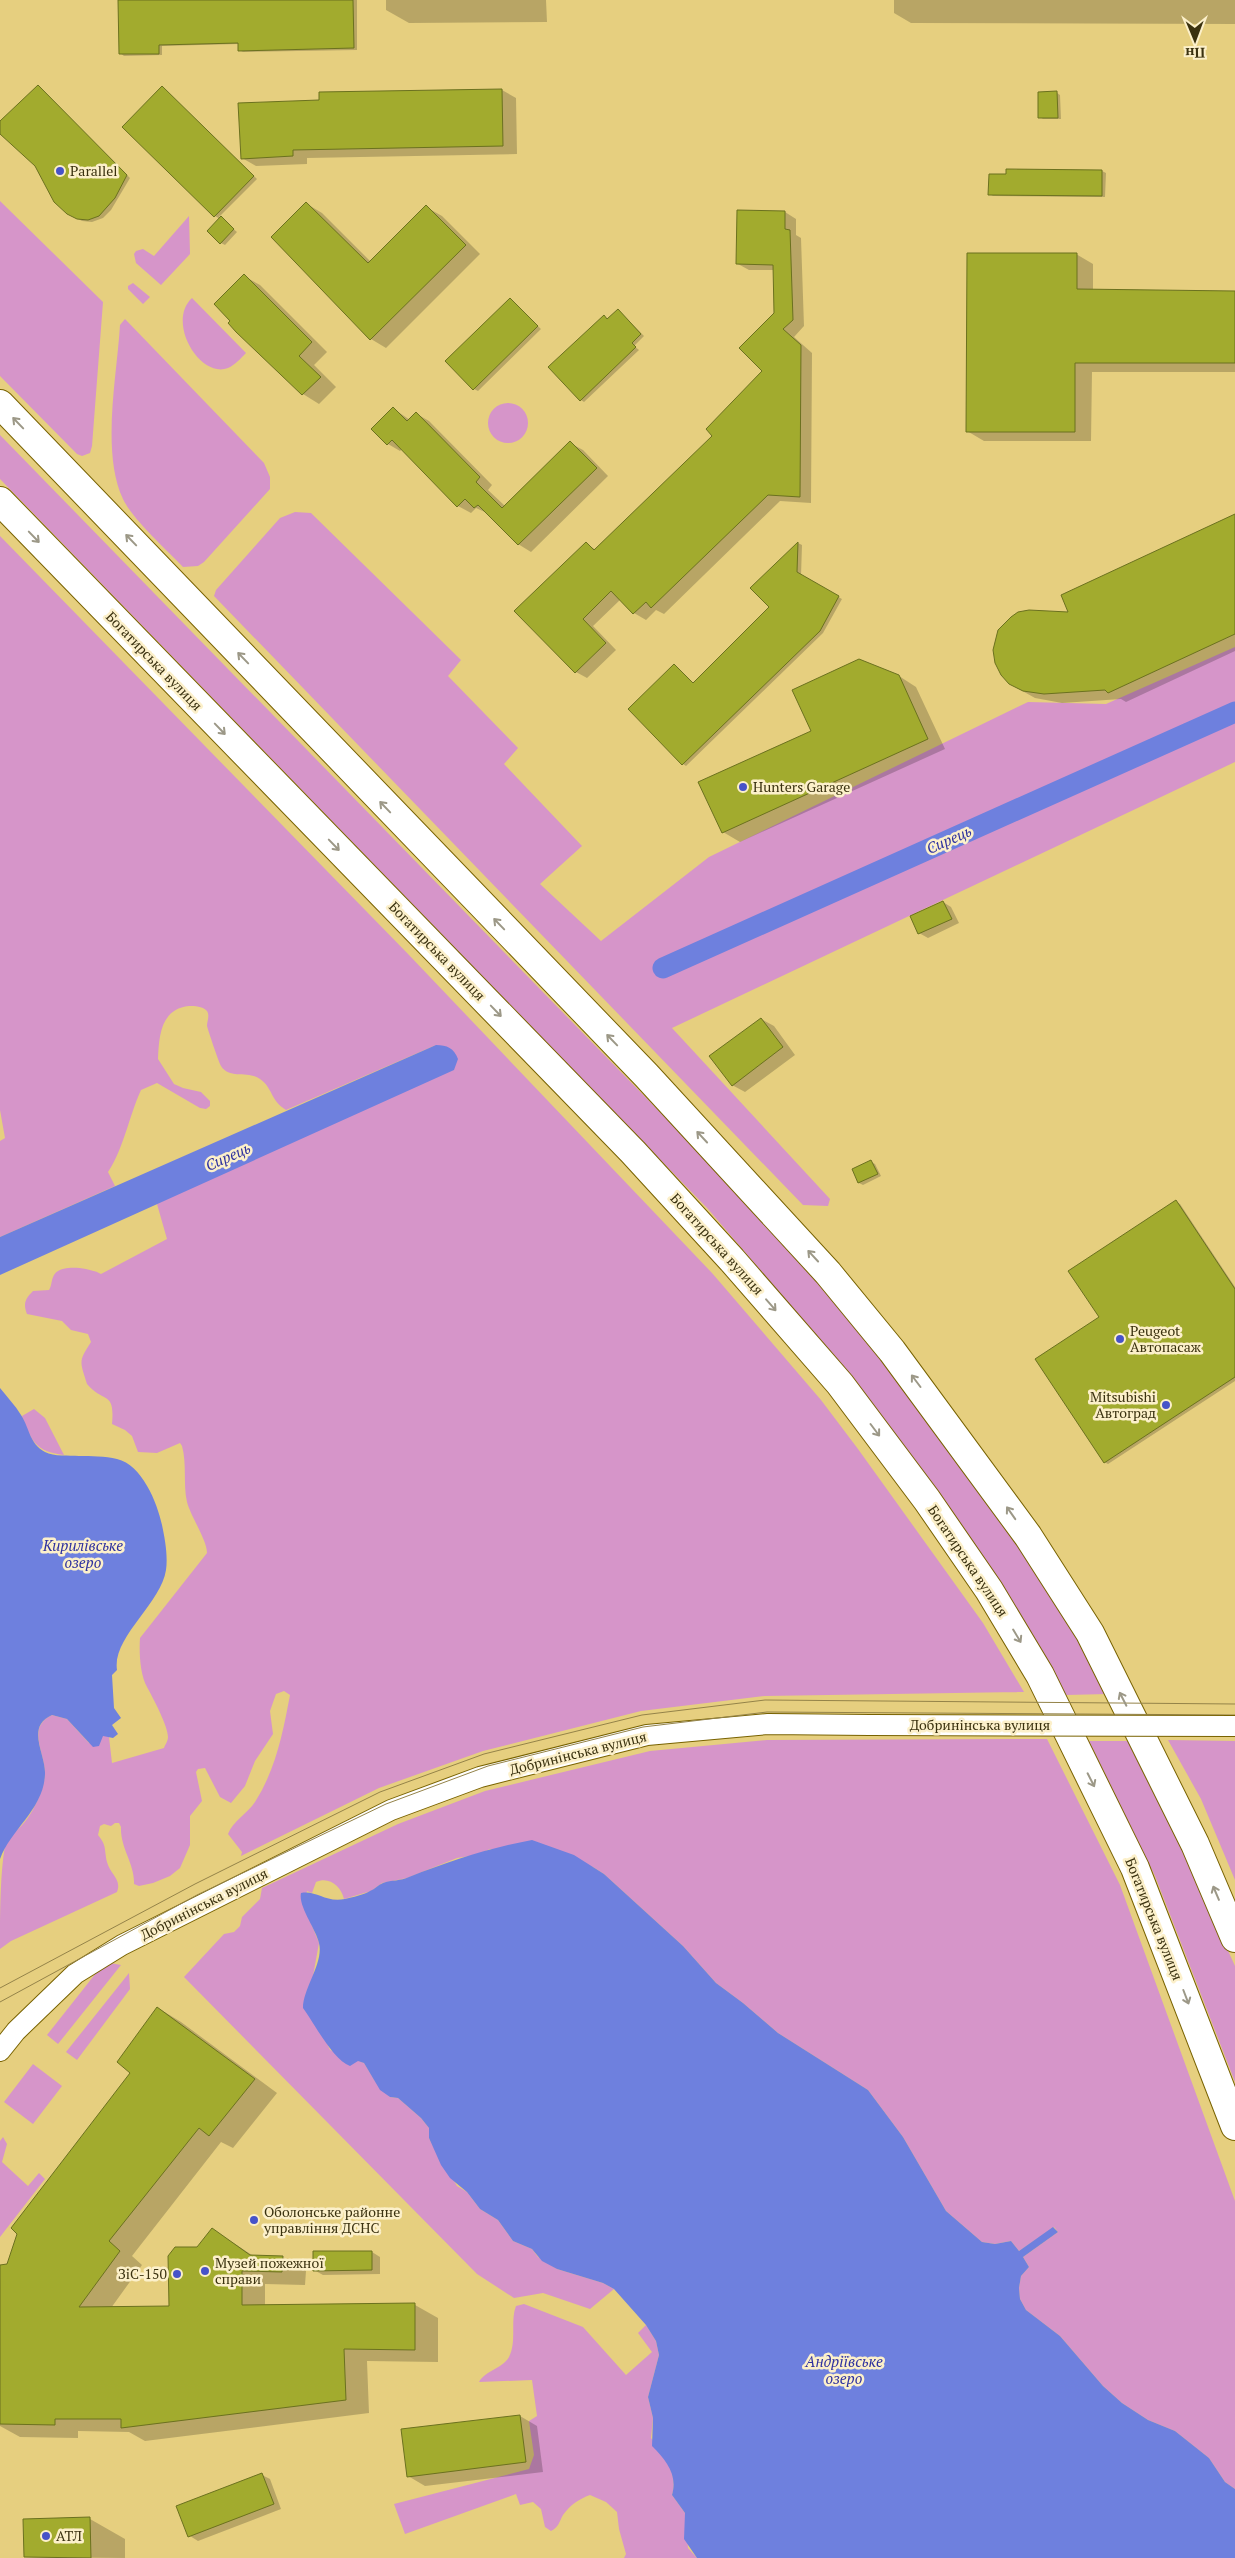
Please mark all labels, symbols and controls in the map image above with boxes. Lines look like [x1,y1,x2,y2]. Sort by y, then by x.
north arrow [1170,15,1220,65]
text: Пн [1185,44,1205,63]
place label: Parallel [70,161,118,180]
marker: Parallel [54,165,66,177]
one-way arrow [13,418,25,430]
one-way arrow [28,530,40,543]
one-way arrow [125,534,138,546]
street label: Богатирська вулиця [102,607,207,714]
one-way arrow [238,652,250,664]
one-way arrow [214,722,226,735]
place label: Hunters Garage [753,777,850,796]
marker: Hunters Garage [737,781,749,793]
one-way arrow [379,801,391,813]
water label: Сирець [923,820,975,858]
one-way arrow [327,839,340,851]
street label: Богатирська вулиця [385,897,490,1004]
one-way arrow [493,918,505,930]
one-way arrow [490,1005,502,1018]
one-way arrow [606,1034,618,1047]
one-way arrow [696,1130,708,1143]
water label: Сирець [202,1137,254,1175]
street label: Богатирська вулиця [667,1189,768,1299]
one-way arrow [807,1249,819,1262]
one-way arrow [766,1298,777,1311]
place label: Peugeot Автопасаж [1130,1321,1202,1356]
marker: Peugeot Автопасаж [1114,1333,1126,1345]
one-way arrow [910,1375,921,1388]
place label: Mitsubishi Автоград [1090,1387,1156,1422]
marker: Mitsubishi Автоград [1160,1399,1172,1411]
one-way arrow [869,1423,880,1436]
street label: Богатирська вулиця [924,1501,1013,1620]
one-way arrow [1006,1506,1016,1520]
water label: Кирилівське озеро [42,1535,123,1572]
one-way arrow [1012,1628,1022,1642]
one-way arrow [1118,1692,1127,1707]
street label: Добринінська вулиця [910,1715,1050,1734]
street label: Добринінська вулиця [507,1726,648,1779]
one-way arrow [1087,1772,1096,1787]
street label: Богатирська вулиця [1121,1855,1188,1983]
street label: Добринінська вулиця [137,1863,271,1944]
one-way arrow [1210,1886,1220,1901]
one-way arrow [1182,1989,1191,2004]
place label: Оболонське районне управління ДСНС [263,2202,400,2237]
marker: Оболонське районне управління ДСНС [248,2214,260,2226]
place label: Музей пожежної справи [215,2253,324,2288]
place label: ЗіС-150 [118,2264,167,2283]
marker: Музей пожежної справи [199,2265,211,2277]
marker: ЗіС-150 [171,2268,183,2280]
water label: Андріївське озеро [804,2351,883,2388]
place label: АТЛ [56,2526,82,2545]
marker: АТЛ [40,2530,52,2542]

